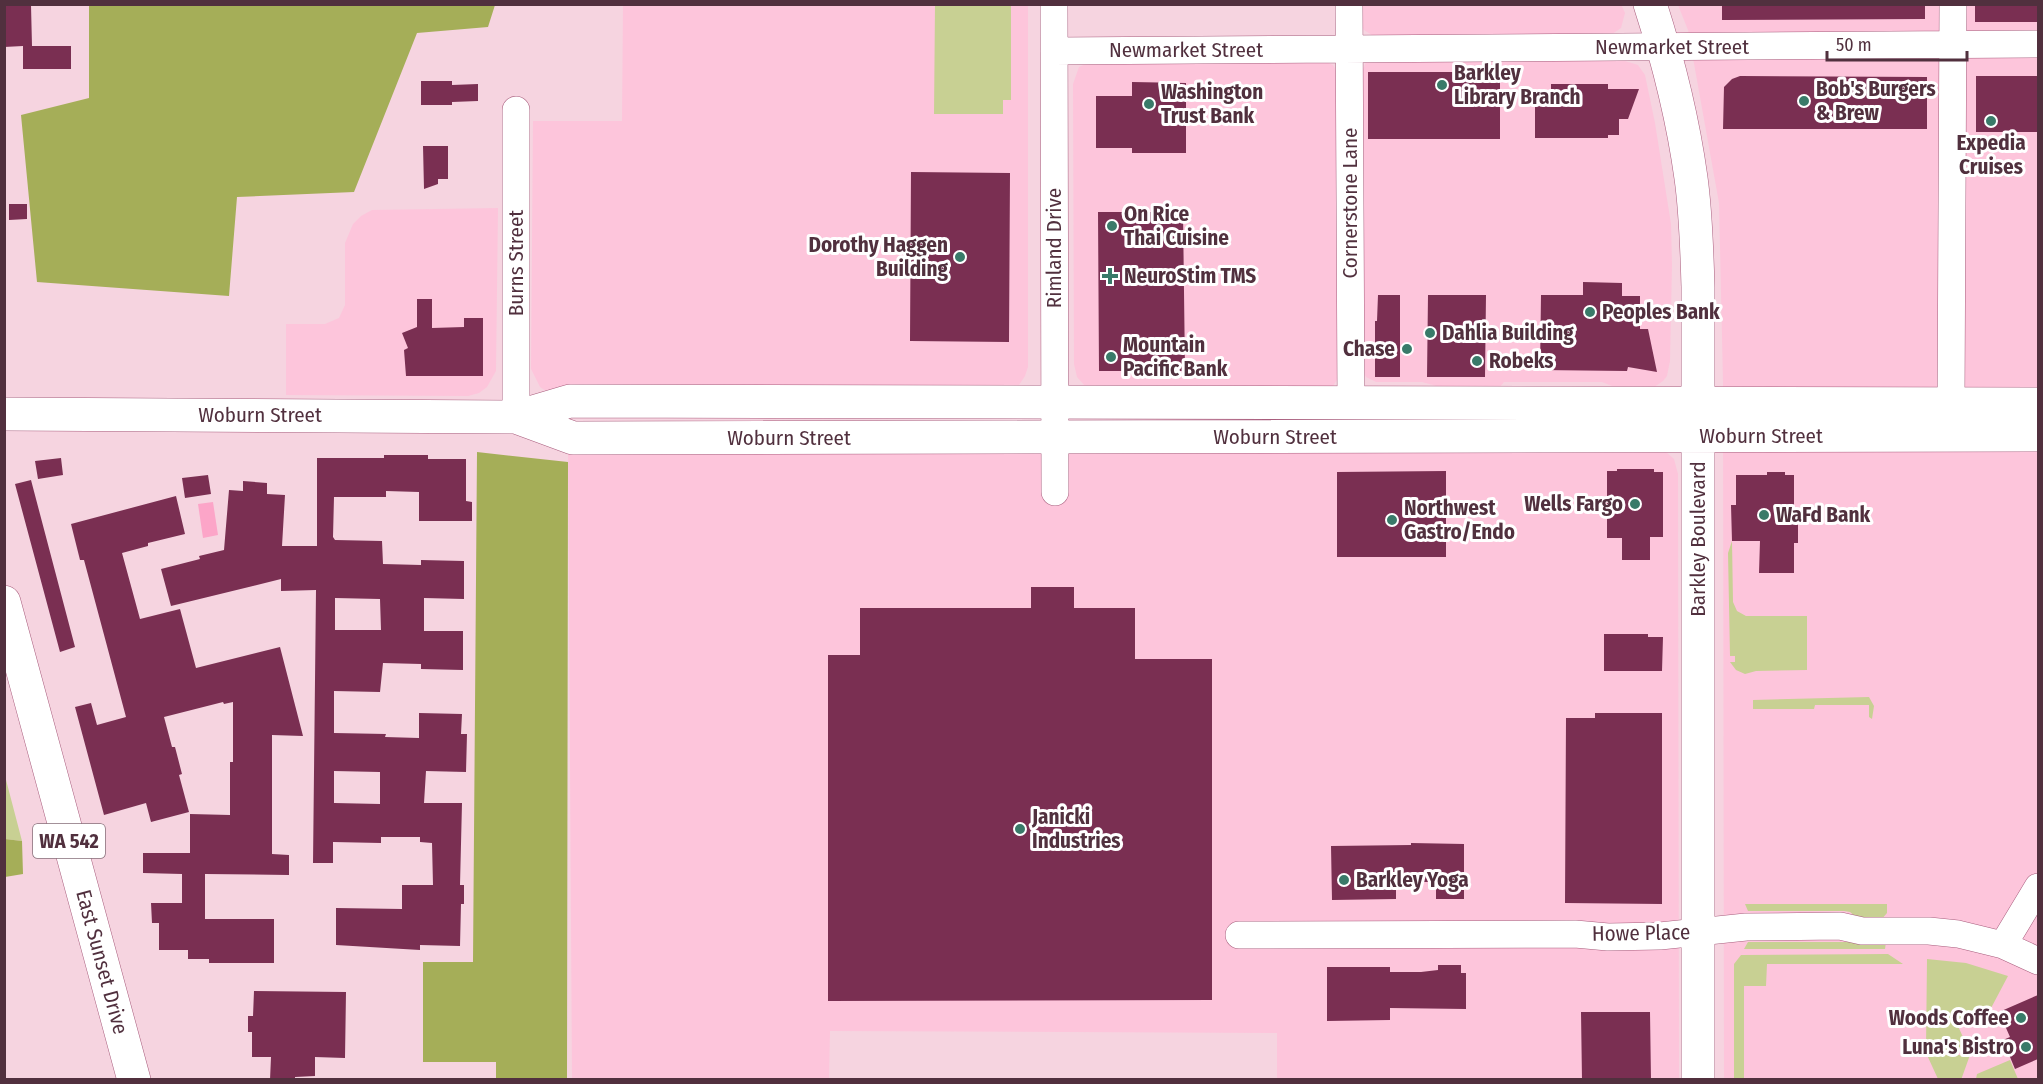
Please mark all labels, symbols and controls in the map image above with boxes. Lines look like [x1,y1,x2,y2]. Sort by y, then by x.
scale bar [1827,24,1966,62]
street label: Newmarket Street [1595,34,1749,60]
text: 50 m [1836,34,1872,56]
street label: Newmarket Street [1109,37,1263,63]
place label: Barkley Library Branch [1454,60,1581,110]
place label: Bob's Burgers & Brew [1816,76,1936,126]
marker: Barkley Library Branch [1435,78,1449,92]
place label: Washington Trust Bank [1161,79,1263,129]
marker: Bob's Burgers & Brew [1797,94,1811,108]
marker: Washington Trust Bank [1142,97,1156,111]
marker: Expedia Cruises [1984,114,1998,128]
street label: Cornerstone Lane [1337,128,1363,278]
place label: Expedia Cruises [1956,130,2026,180]
street label: Rimland Drive [1041,188,1067,308]
place label: On Rice Thai Cuisine [1124,201,1229,251]
street label: Burns Street [503,210,529,316]
marker: On Rice Thai Cuisine [1105,219,1119,233]
place label: Dorothy Haggen Building [808,232,949,282]
marker: Dorothy Haggen Building [953,250,967,264]
place label: NeuroStim TMS [1124,263,1256,289]
marker: NeuroStim TMS [1101,267,1119,285]
place label: Peoples Bank [1602,299,1720,325]
marker: Peoples Bank [1583,305,1597,319]
place label: Dahlia Building [1442,320,1574,346]
marker: Dahlia Building [1423,326,1437,340]
place label: Mountain Pacific Bank [1123,332,1228,382]
place label: Chase [1343,336,1395,362]
marker: Chase [1400,342,1414,356]
place label: Robeks [1489,348,1554,374]
marker: Mountain Pacific Bank [1104,350,1118,364]
marker: Robeks [1470,354,1484,368]
street label: Woburn Street [198,402,322,428]
street label: Woburn Street [1699,423,1823,449]
street label: Woburn Street [1213,424,1337,450]
street label: Woburn Street [727,425,851,451]
street label: Barkley Boulevard [1685,461,1711,617]
place label: Wells Fargo [1524,491,1623,517]
place label: Northwest Gastro/Endo [1404,495,1515,545]
marker: Wells Fargo [1628,497,1642,511]
place label: WaFd Bank [1776,502,1871,528]
marker: WaFd Bank [1757,508,1771,522]
marker: Northwest Gastro/Endo [1385,513,1399,527]
place label: Janicki Industries [1031,804,1121,854]
marker: Janicki Industries [1013,822,1027,836]
road number: WA 542 [33,824,105,858]
place label: Barkley Yoga [1356,867,1469,893]
marker: Barkley Yoga [1337,873,1351,887]
street label: East Sunset Drive [70,887,134,1037]
street label: Howe Place [1592,919,1690,947]
place label: Woods Coffee [1889,1005,2009,1031]
marker: Woods Coffee [2014,1011,2028,1025]
place label: Luna's Bistro [1902,1034,2014,1060]
marker: Luna's Bistro [2019,1040,2033,1054]

